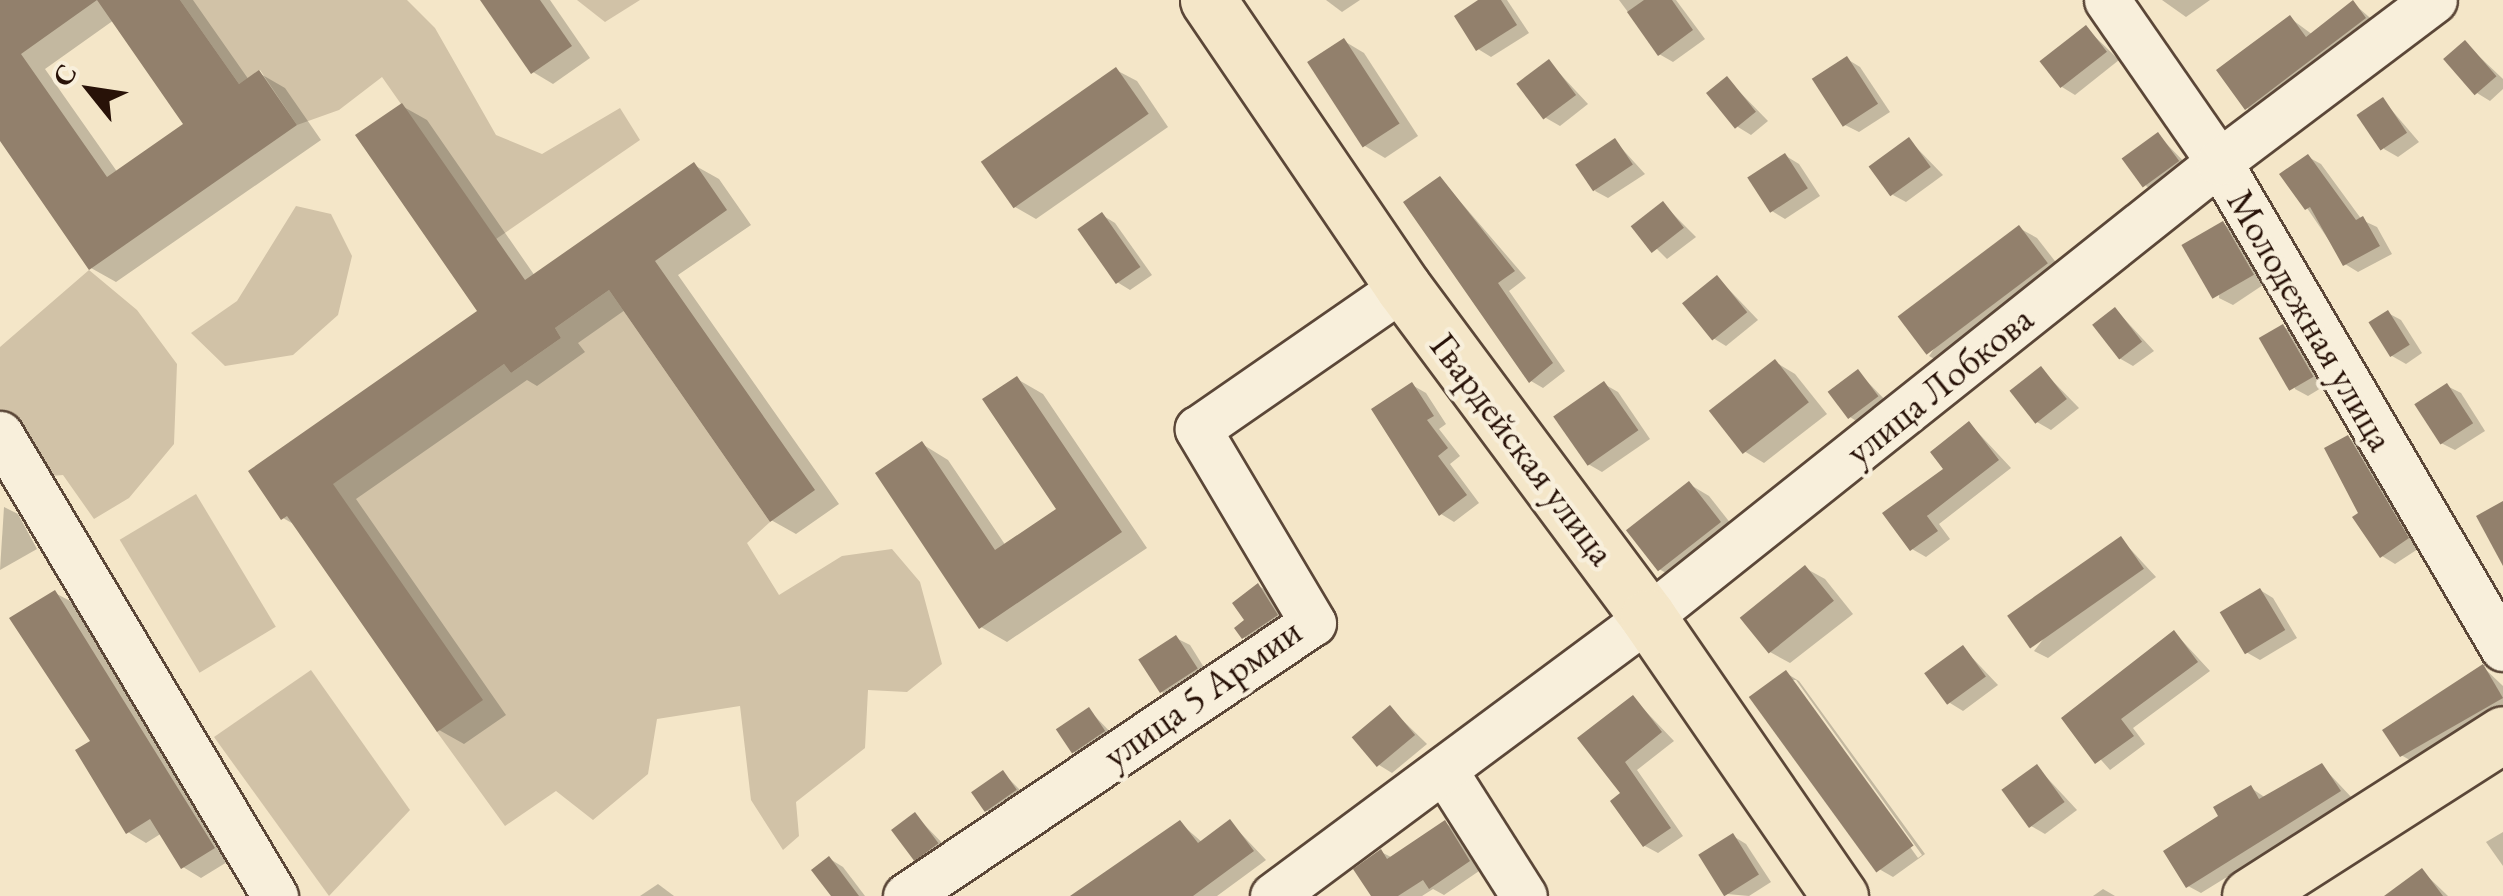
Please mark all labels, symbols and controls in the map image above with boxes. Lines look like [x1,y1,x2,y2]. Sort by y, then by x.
north arrow [40,40,140,140]
text: С [43,57,85,93]
street label: Молодежная улица [2218,181,2404,459]
street label: улица Лобкова [1836,296,2042,474]
street label: Гвардейская улица [1421,324,1625,574]
street label: улица 5 Армии [1094,608,1310,778]

